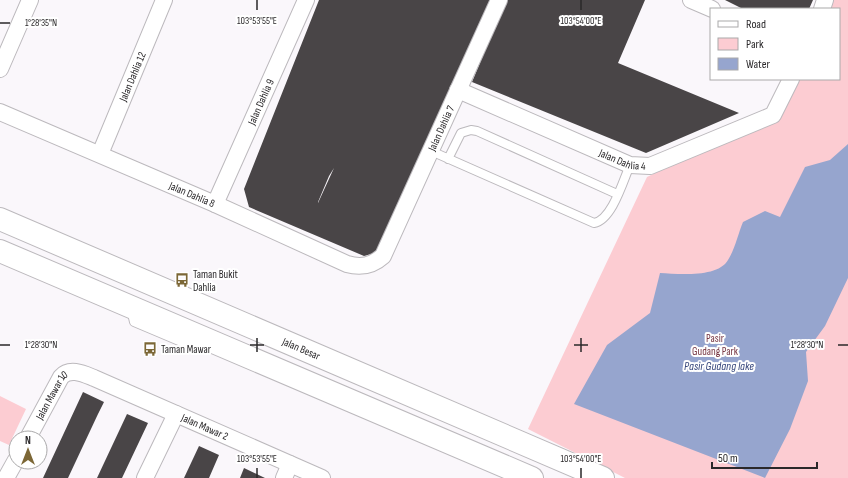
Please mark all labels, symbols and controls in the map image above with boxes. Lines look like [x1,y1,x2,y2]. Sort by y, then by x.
legend [710,8,840,80]
text: 103°53'55"E [237,15,277,27]
text: 103°54'00"E [561,15,601,27]
text: 1°28'35"N [25,17,57,29]
text: Road [746,17,766,32]
text: Park [746,37,764,52]
street label: Jalan Dahlia 12 [116,49,149,104]
text: Water [746,57,770,72]
street label: Jalan Dahlia 9 [245,77,277,128]
street label: Jalan Dahlia 7 [425,103,458,154]
street label: Jalan Dahlia 4 [596,146,646,173]
street label: Jalan Dahlia 8 [166,179,217,210]
place label: Taman Bukit Dahlia [193,268,238,294]
bus stop icon: Taman Bukit Dahlia [174,272,190,288]
park label: Pasir Gudang Park [692,332,739,358]
street label: Jalan Besar [279,335,322,363]
text: 1°28'30"N [25,339,57,351]
text: 1°28'30"N [791,339,823,351]
bus stop icon: Taman Mawar [142,341,158,357]
place label: Taman Mawar [161,343,211,356]
water label: Pasir Gudang lake [684,359,754,374]
street label: Jalan Mawar 10 [33,368,70,423]
street label: Jalan Mawar 2 [178,411,231,443]
north arrow [8,430,48,470]
text: N [25,434,31,447]
scale bar [712,444,817,470]
text: 50 m [718,451,738,466]
text: 103°53'55"E [237,453,277,465]
text: 103°54'00"E [561,453,601,465]

